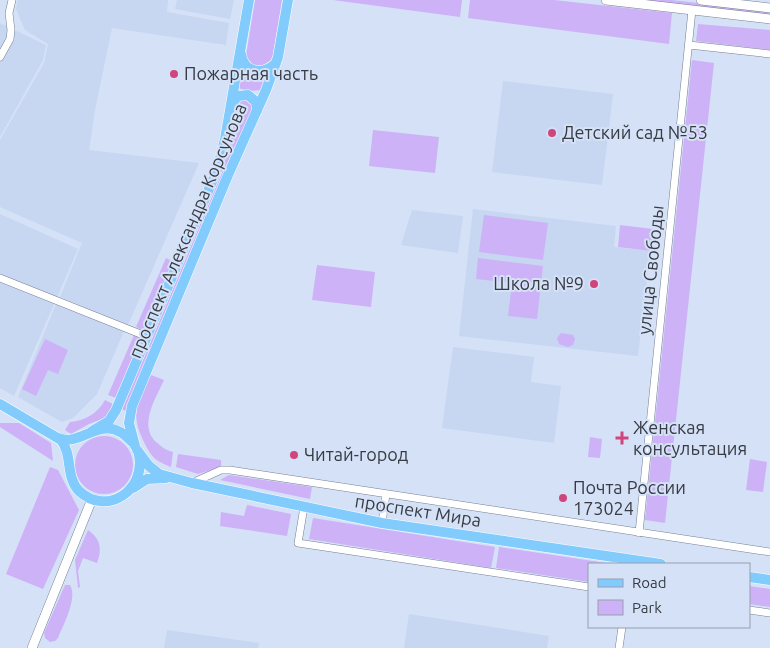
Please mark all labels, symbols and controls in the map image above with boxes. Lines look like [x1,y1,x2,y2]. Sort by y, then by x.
place label: Пожарная часть [184,63,318,83]
marker: Пожарная часть [168,68,180,80]
street label: проспект Александра Корсунова [124,100,250,361]
place label: Детский сад №53 [562,122,708,142]
marker: Детский сад №53 [546,127,558,139]
street label: улица Свободы [633,204,667,336]
place label: Школа №9 [493,273,584,293]
marker: Школа №9 [588,278,600,290]
place label: Женская консультация [633,417,747,458]
marker: Женская консультация [615,431,629,445]
place label: Читай-город [304,444,409,464]
marker: Читай-город [288,449,300,461]
place label: Почта России 173024 [573,477,686,518]
street label: проспект Мира [354,490,483,530]
marker: Почта России 173024 [557,492,569,504]
legend [588,563,750,628]
text: Road [632,574,667,591]
text: Park [632,599,662,616]

